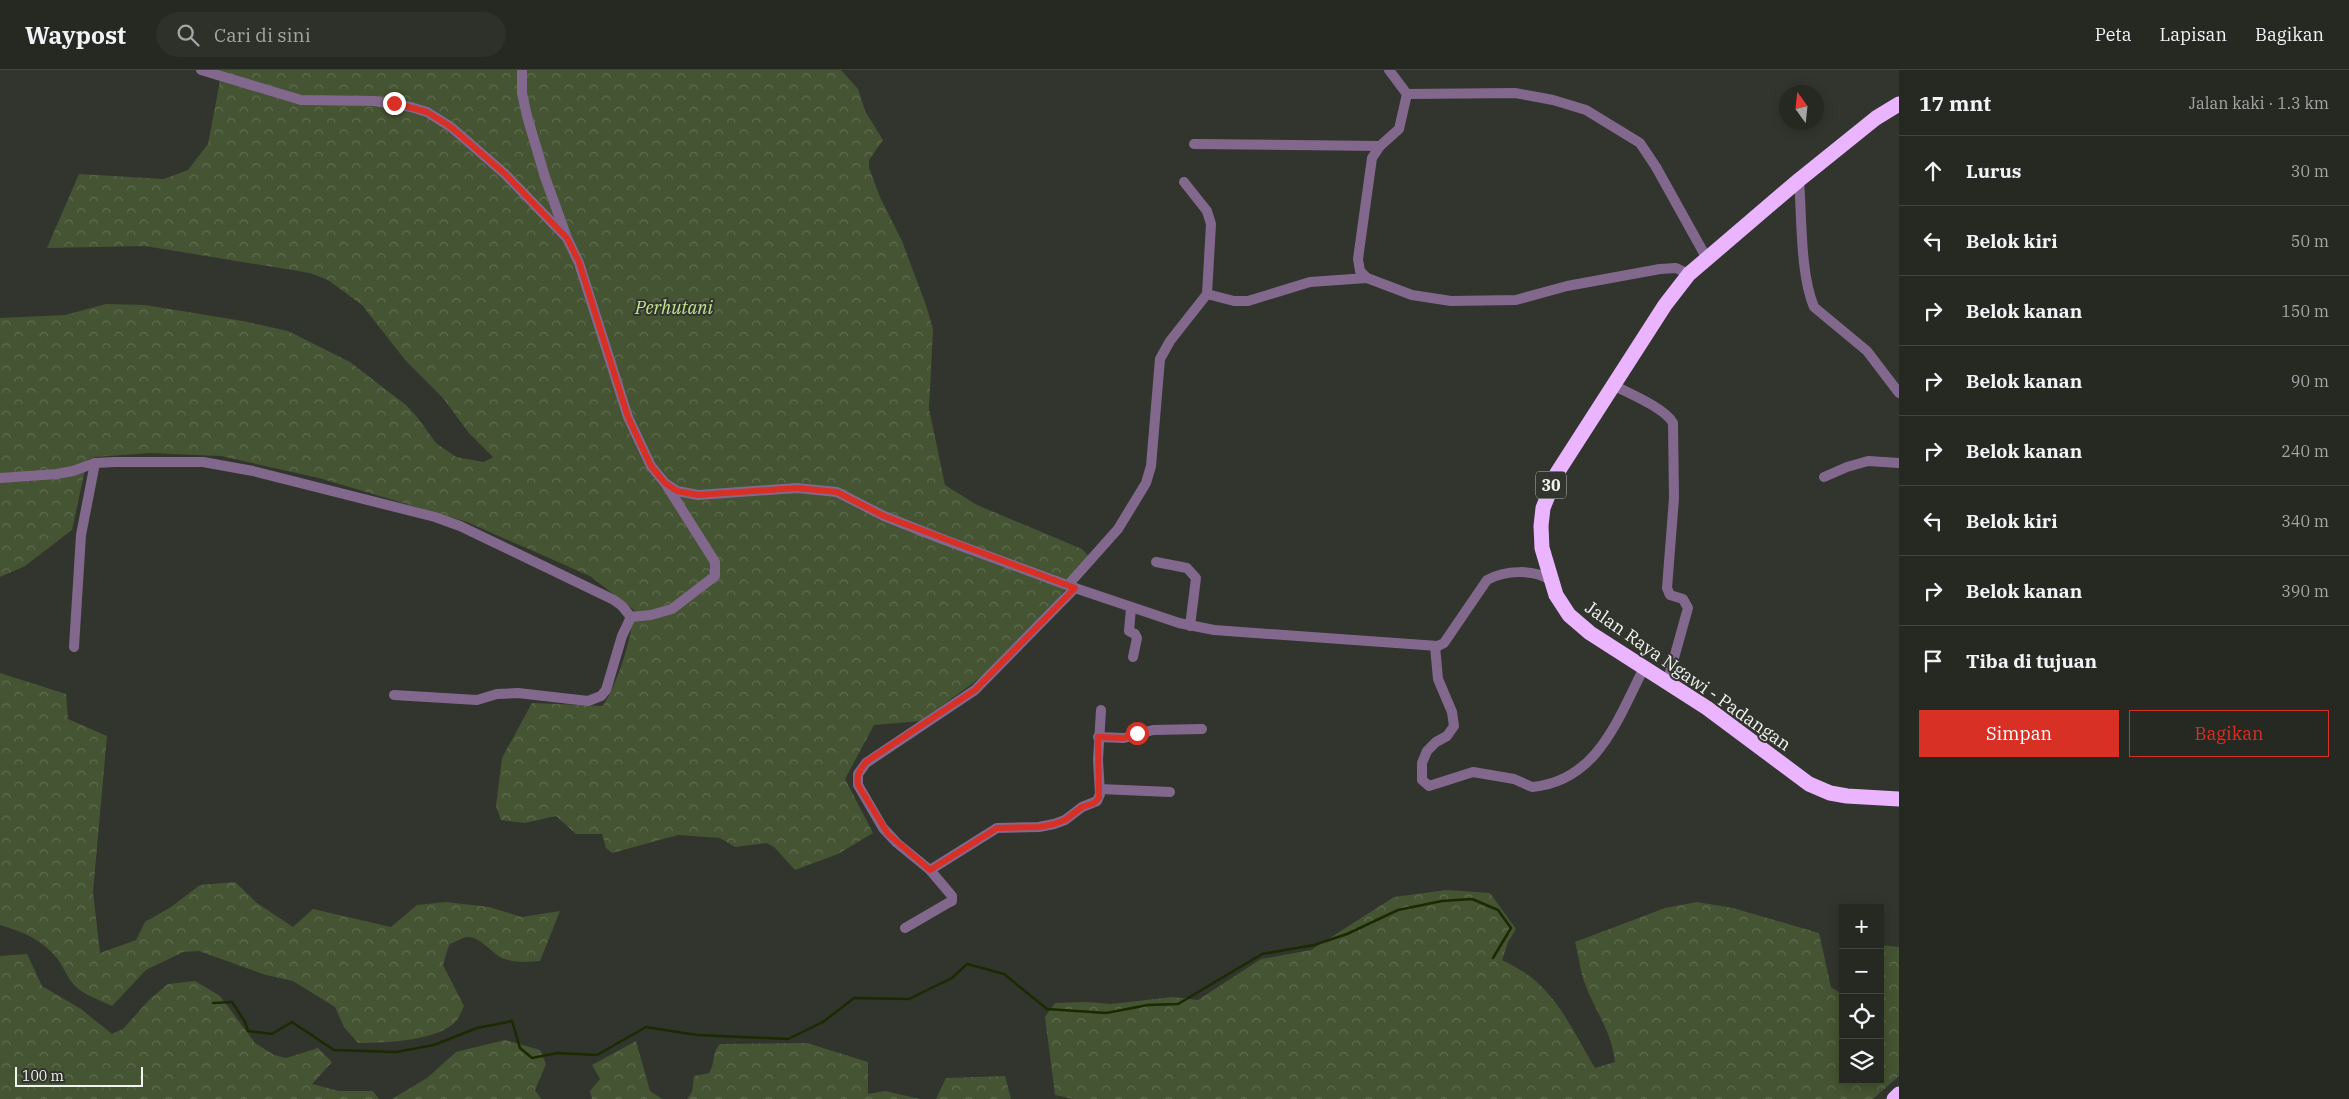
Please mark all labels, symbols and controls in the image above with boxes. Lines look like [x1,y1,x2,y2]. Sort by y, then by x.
search box [156,12,506,57]
text: Waypost [25,19,126,51]
icon: search [174,21,202,49]
text: Cari di sini [214,23,311,47]
text: Peta [2095,23,2132,46]
text: Lapisan [2160,23,2227,46]
text: Bagikan [2255,23,2324,46]
north arrow [1779,85,1824,130]
text: 17 mnt [1919,89,1991,117]
route end [383,92,406,115]
text: Jalan kaki · 1.3 km [2189,93,2329,113]
icon: ahead [1919,157,1947,185]
text: Lurus [1966,159,2021,183]
text: 30 m [2291,161,2329,181]
icon: left [1919,227,1947,255]
text: Belok kiri [1966,229,2058,253]
text: 50 m [2291,231,2329,251]
park label: Perhutani [634,296,714,319]
icon: right [1919,297,1947,325]
text: Belok kanan [1966,299,2082,323]
text: 150 m [2281,301,2329,321]
icon: right [1919,367,1947,395]
text: Belok kanan [1966,369,2082,393]
text: 90 m [2291,371,2329,391]
icon: right [1919,437,1947,465]
text: Belok kanan [1966,439,2082,463]
text: 240 m [2281,441,2329,461]
road number: 30 [1536,472,1566,498]
icon: left [1919,507,1947,535]
text: Belok kiri [1966,509,2058,533]
text: 340 m [2281,511,2329,531]
icon: right [1919,577,1947,605]
text: Belok kanan [1966,579,2082,603]
text: 390 m [2281,581,2329,601]
street label: Jalan Raya Ngawi - Padangan [1581,596,1796,756]
icon: arrive [1919,647,1947,675]
text: Tiba di tujuan [1966,649,2097,673]
button: Simpan [1919,710,2119,757]
button: Bagikan [2129,710,2329,757]
route start [1126,722,1149,745]
map controls [1839,904,1884,1084]
button: + [1839,904,1884,949]
button: − [1839,949,1884,994]
button: locate [1839,994,1884,1039]
button: layers [1839,1039,1884,1084]
scale bar [15,1064,142,1087]
text: 100 m [22,1067,64,1085]

